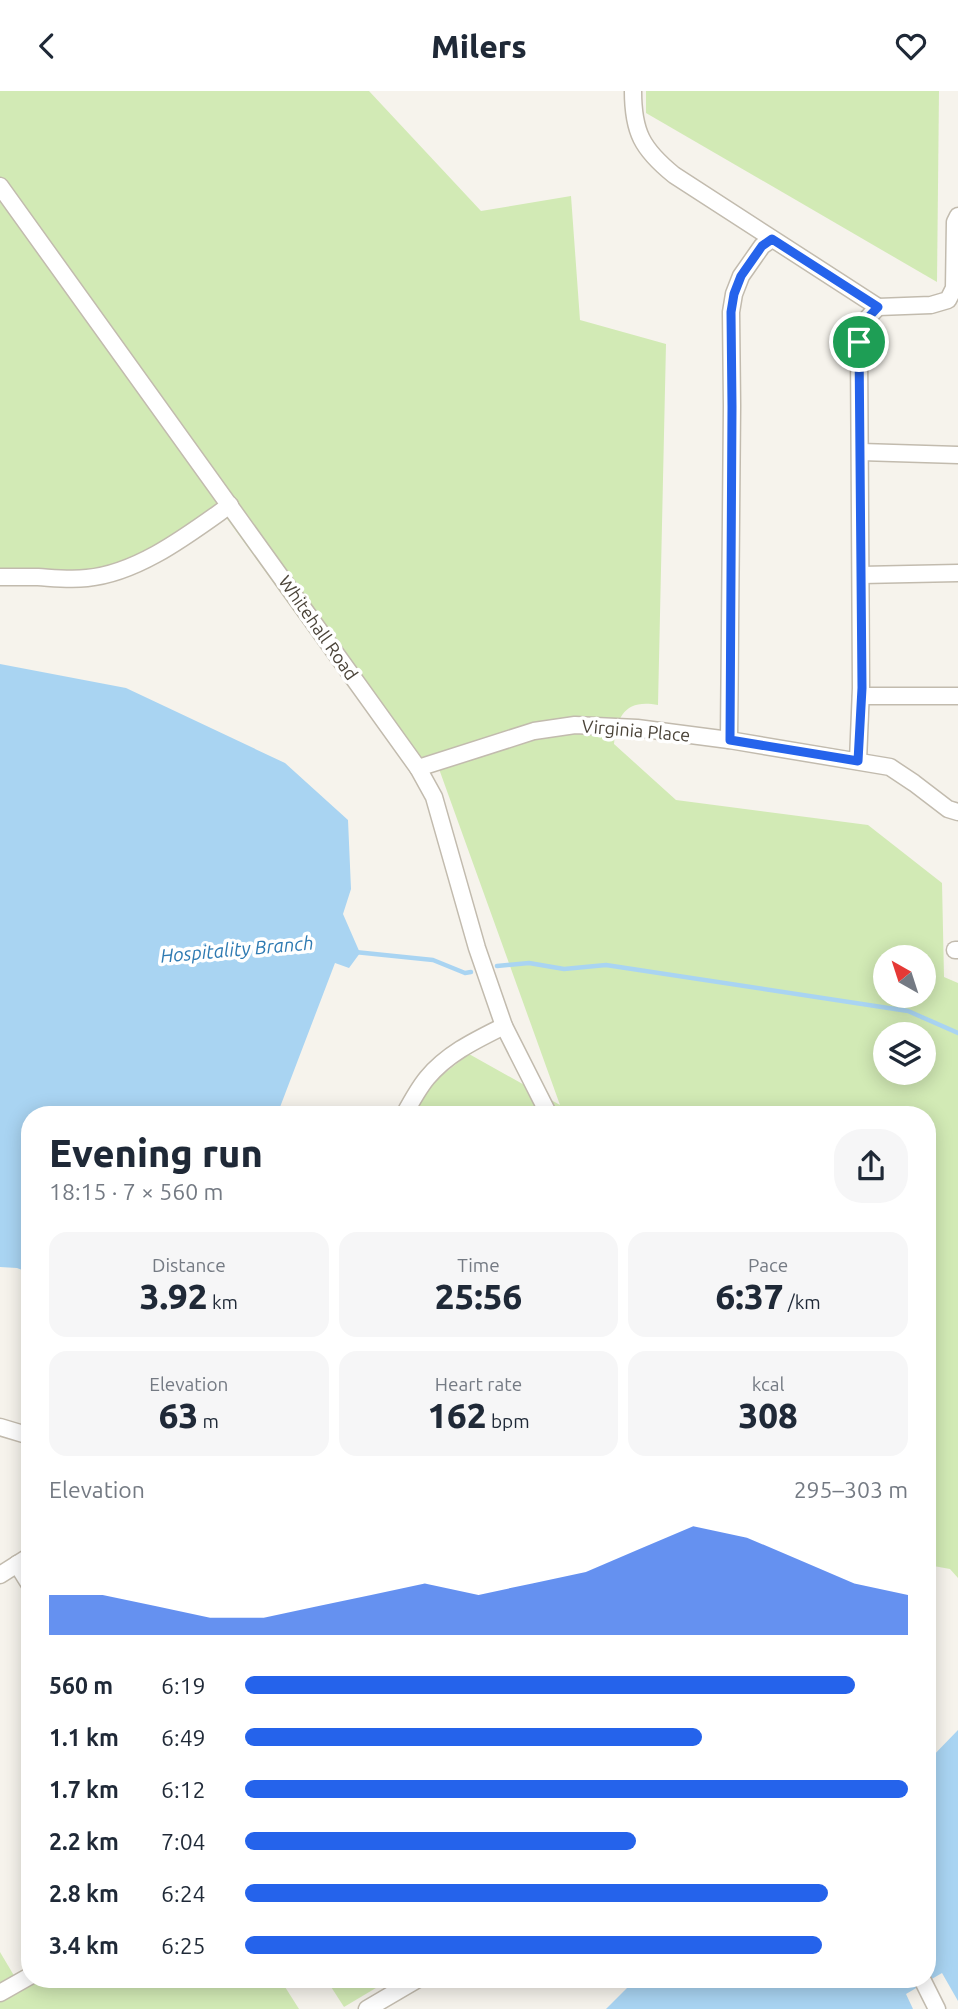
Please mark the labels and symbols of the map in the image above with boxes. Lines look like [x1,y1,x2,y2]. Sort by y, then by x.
pin [829,312,889,372]
street label: Whitehall Road [275,571,362,683]
street label: Virginia Place [581,715,691,745]
water label: Hospitality Branch [160,931,314,967]
north arrow [873,945,936,1008]

